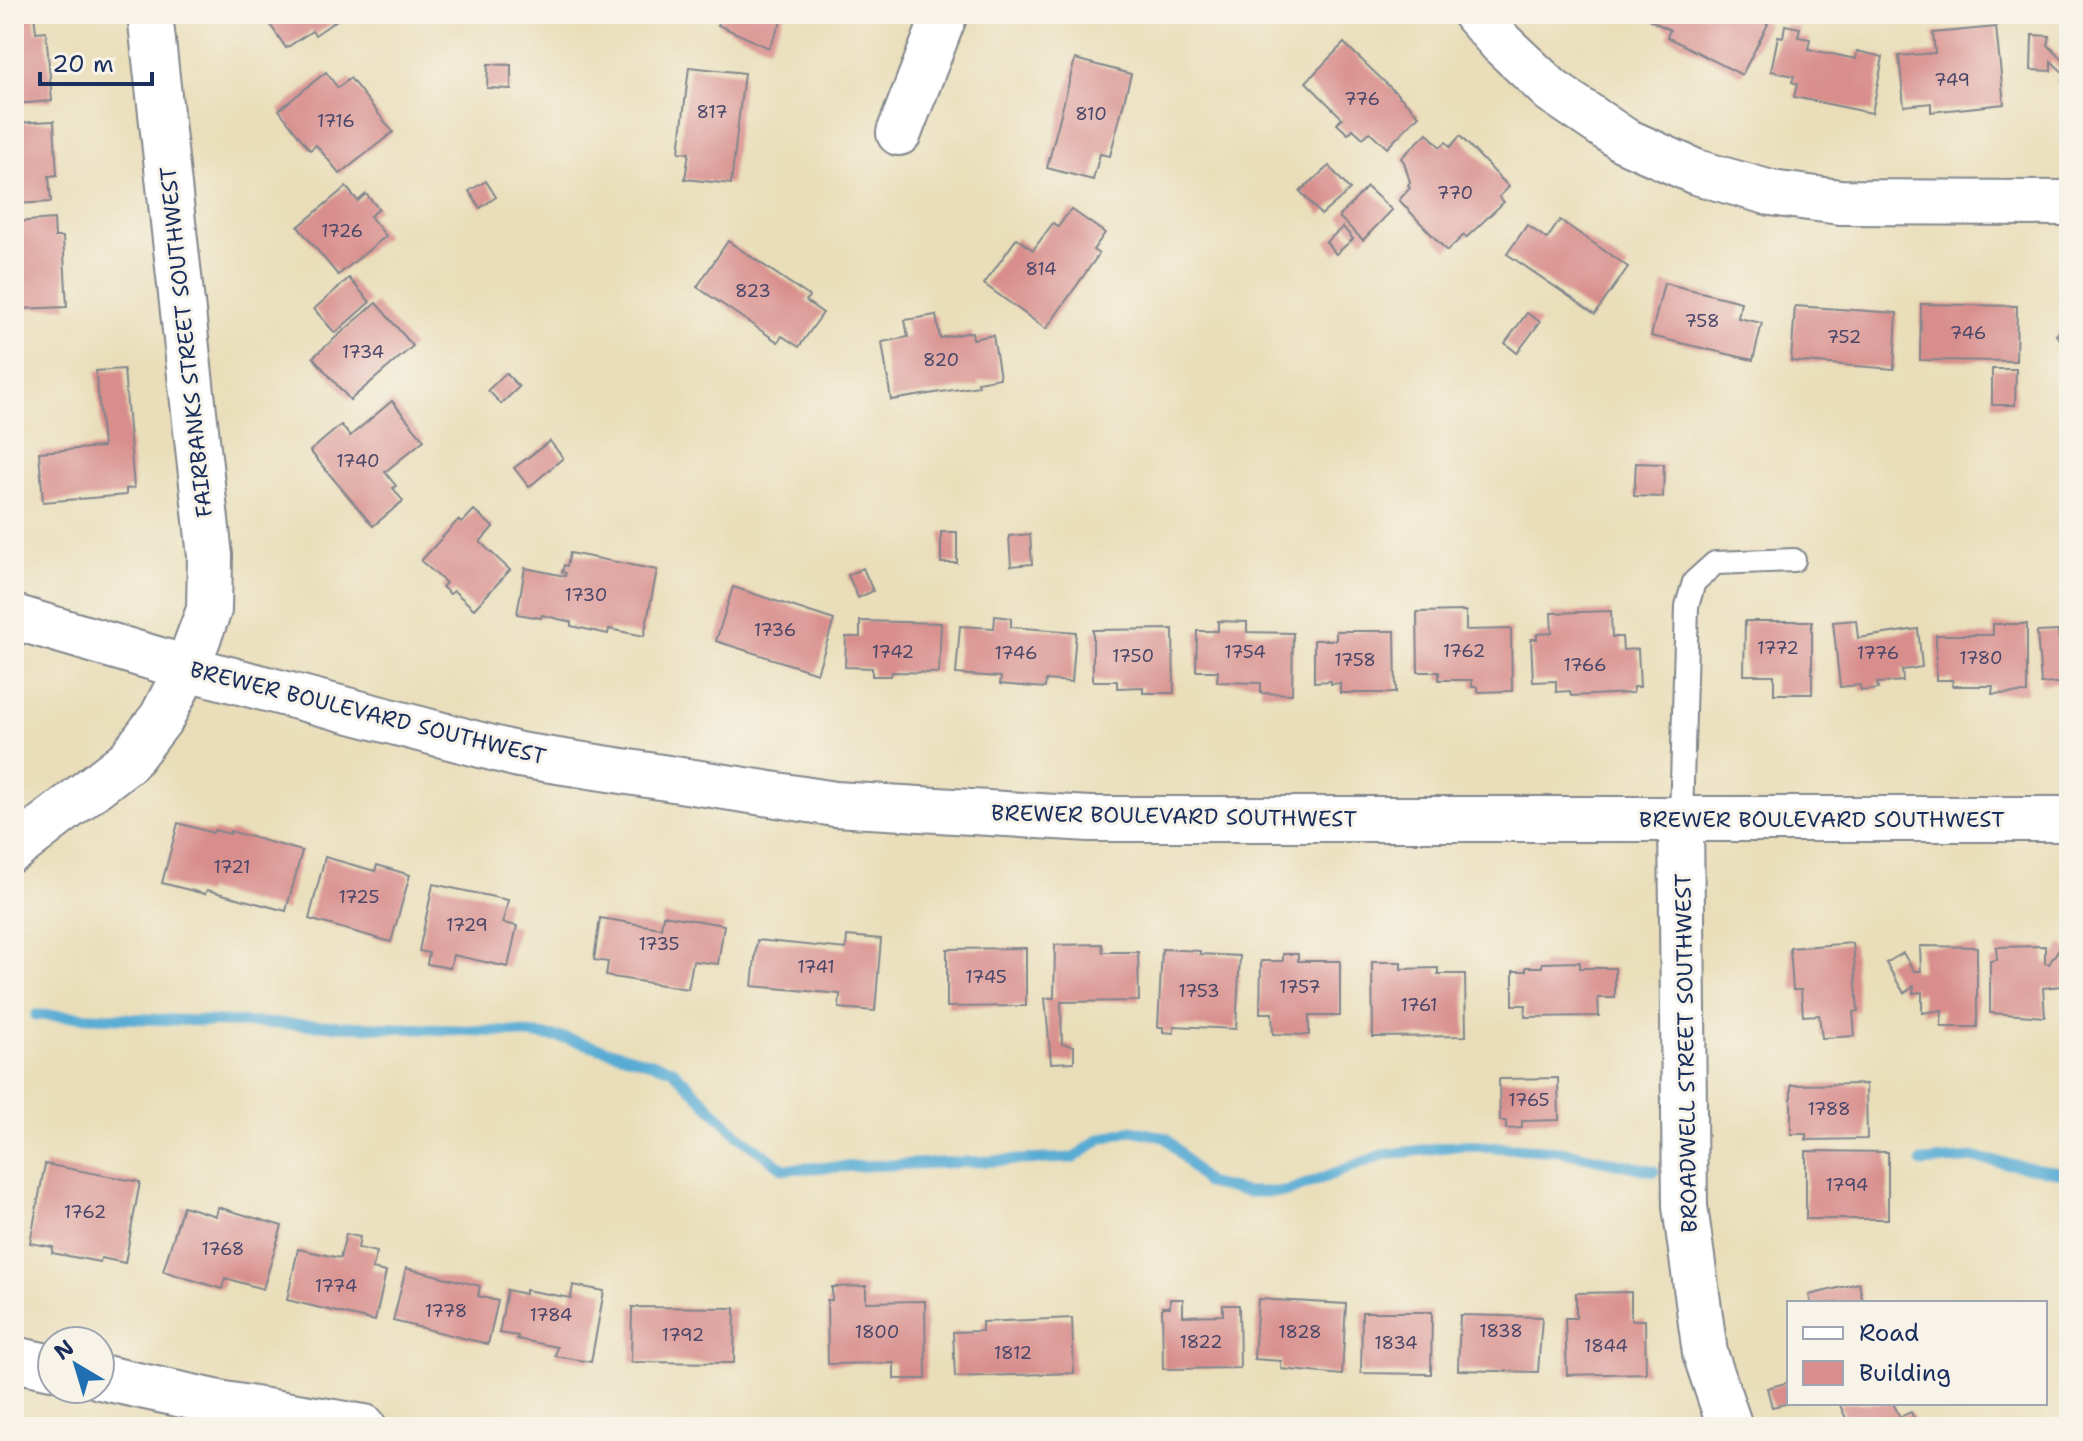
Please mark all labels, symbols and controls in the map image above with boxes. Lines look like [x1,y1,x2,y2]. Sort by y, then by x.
scale bar [40,36,152,86]
text: 20 m [52,48,114,80]
house number: 749 [1934,68,1970,92]
house number: 776 [1344,87,1380,111]
house number: 817 [696,100,728,124]
house number: 810 [1075,102,1107,126]
house number: 1716 [317,109,355,133]
street label: FAIRBANKS STREET SOUTHWEST [153,165,219,519]
house number: 770 [1437,181,1473,205]
house number: 1726 [321,219,363,243]
house number: 814 [1025,257,1057,281]
house number: 823 [735,279,771,303]
house number: 758 [1684,309,1720,333]
house number: 746 [1950,321,1986,345]
house number: 752 [1827,325,1861,349]
house number: 1734 [342,340,384,364]
house number: 820 [923,348,959,372]
house number: 1740 [336,449,380,473]
house number: 1730 [565,583,607,607]
house number: 1736 [754,618,796,642]
house number: 1772 [1757,636,1799,660]
house number: 1762 [1443,639,1485,663]
house number: 1742 [872,640,914,664]
house number: 1754 [1224,640,1266,664]
house number: 1746 [994,641,1038,665]
house number: 1776 [1857,641,1899,665]
house number: 1750 [1112,644,1154,668]
house number: 1780 [1959,646,2003,670]
house number: 1758 [1334,648,1376,672]
house number: 1766 [1563,653,1607,677]
street label: BREWER BOULEVARD SOUTHWEST [187,655,549,771]
street label: BREWER BOULEVARD SOUTHWEST [991,798,1358,834]
street label: BREWER BOULEVARD SOUTHWEST [1639,805,2005,834]
house number: 1721 [214,855,250,879]
street label: BROADWELL STREET SOUTHWEST [1668,873,1704,1233]
house number: 1725 [339,885,379,909]
house number: 1729 [446,913,488,937]
house number: 1735 [638,932,680,956]
house number: 1741 [797,955,835,979]
house number: 1745 [965,965,1007,989]
house number: 1757 [1279,975,1321,999]
house number: 1753 [1178,979,1220,1003]
house number: 1761 [1400,993,1438,1017]
house number: 1765 [1508,1088,1550,1112]
house number: 1788 [1807,1097,1851,1121]
house number: 1794 [1826,1173,1868,1197]
house number: 1762 [64,1200,106,1224]
house number: 1768 [202,1237,244,1261]
house number: 1774 [315,1274,357,1298]
house number: 1778 [425,1299,467,1323]
legend [1787,1301,2047,1405]
house number: 1784 [530,1303,572,1327]
text: Road [1859,1317,1919,1349]
house number: 1838 [1479,1319,1523,1343]
house number: 1800 [855,1320,899,1344]
house number: 1828 [1278,1320,1322,1344]
house number: 1792 [662,1323,704,1347]
north arrow [36,1325,116,1405]
house number: 1822 [1179,1330,1223,1354]
house number: 1834 [1374,1331,1418,1355]
text: N [48,1333,80,1366]
house number: 1844 [1584,1334,1628,1358]
house number: 1812 [994,1341,1032,1365]
text: Building [1859,1357,1951,1389]

